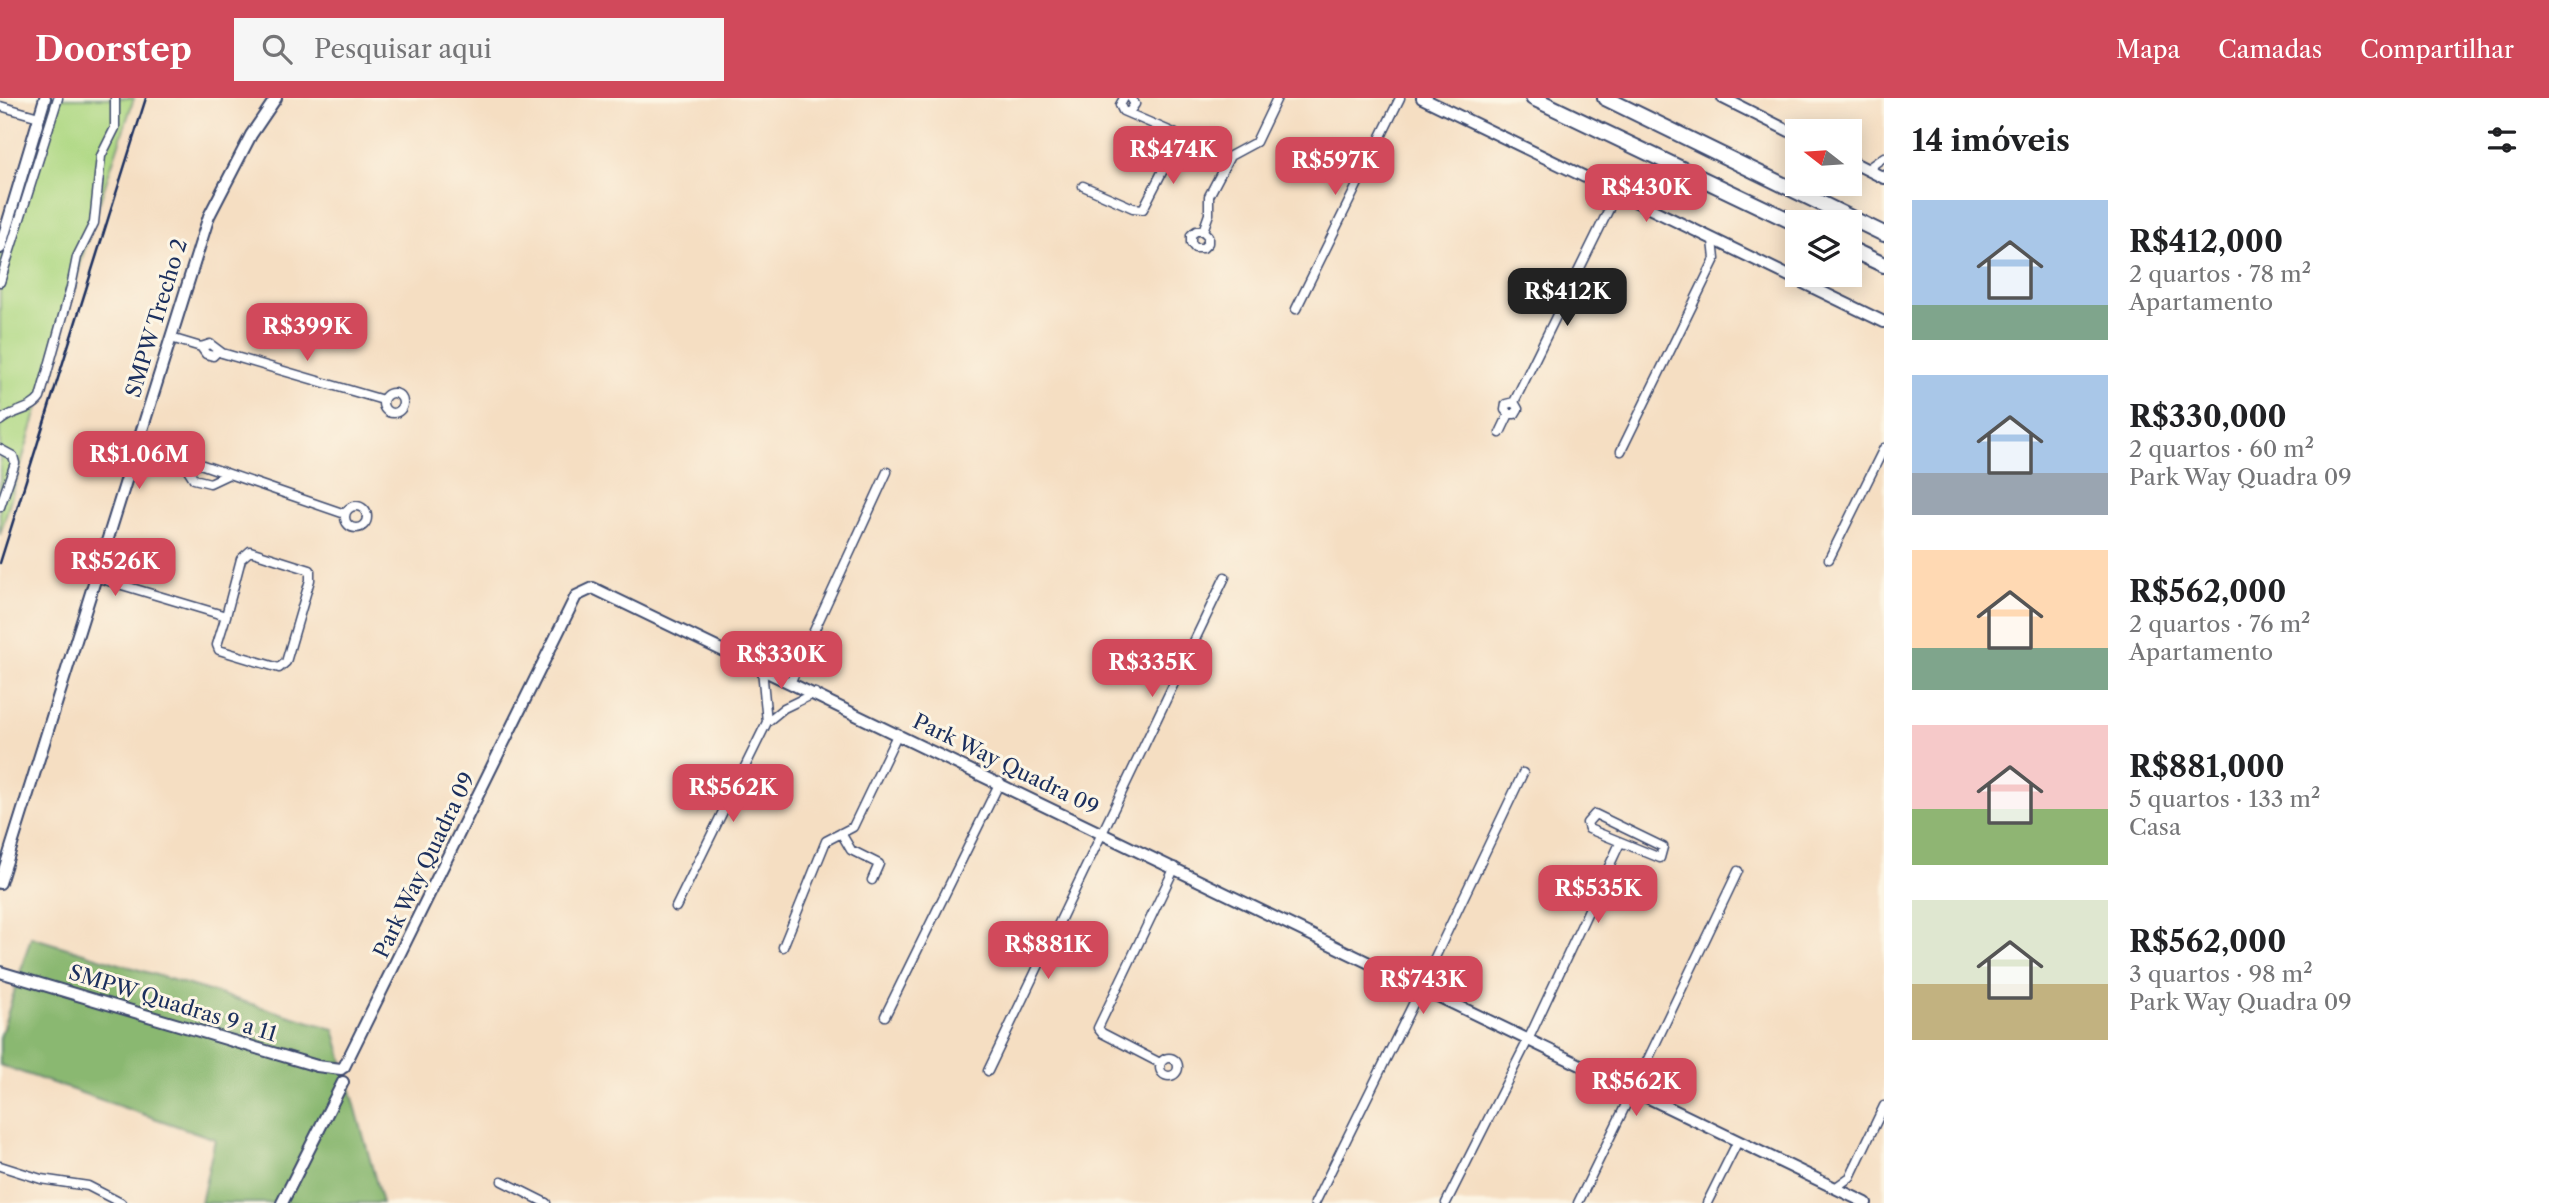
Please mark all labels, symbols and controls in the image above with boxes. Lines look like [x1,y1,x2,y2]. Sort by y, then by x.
search box [234,18,724,81]
text: Doorstep [35,29,192,70]
icon: search [258,30,296,68]
text: Pesquisar aqui [314,33,492,65]
text: Mapa [2116,35,2180,64]
text: Camadas [2218,35,2322,64]
text: Compartilhar [2360,35,2514,64]
north arrow [1785,119,1862,196]
map controls [1785,119,1862,287]
icon: filters [2483,121,2521,159]
text: 14 imóveis [1912,122,2070,159]
pin: R$474K [1116,126,1230,186]
text: R$474K [1129,135,1217,163]
pin: R$597K [1278,138,1392,197]
text: R$597K [1291,146,1379,174]
pin: R$430K [1589,164,1703,224]
text: R$430K [1601,173,1691,201]
button: layers [1785,210,1862,287]
text: R$412,000 [2129,223,2283,260]
icon: home [1968,228,2052,312]
street label: SMPW Trecho 2 [120,236,192,400]
text: 2 quartos · 78 m² [2129,260,2311,288]
pin: R$412K [1510,268,1624,328]
text: R$412K [1524,277,1610,305]
text: Apartamento [2129,288,2273,316]
pin: R$399K [250,303,364,363]
text: R$399K [262,312,352,340]
text: R$330,000 [2129,398,2287,435]
icon: home [1968,403,2052,487]
pin: R$1.06M [74,432,204,491]
text: 2 quartos · 60 m² [2129,435,2314,463]
text: R$1.06M [89,440,189,468]
text: Park Way Quadra 09 [2129,463,2352,491]
pin: R$526K [58,538,172,598]
text: R$526K [71,547,159,575]
text: R$562,000 [2129,573,2286,610]
icon: home [1968,578,2052,662]
text: 2 quartos · 76 m² [2129,610,2310,638]
pin: R$330K [724,632,838,691]
text: Apartamento [2129,638,2273,666]
text: R$330K [736,640,826,668]
pin: R$335K [1095,640,1209,699]
text: R$335K [1108,648,1196,676]
street label: Park Way Quadra 09 [909,708,1103,820]
text: R$881,000 [2129,748,2285,785]
icon: home [1968,753,2052,837]
pin: R$562K [676,764,790,824]
street label: Park Way Quadra 09 [368,768,480,962]
text: R$562K [689,773,777,801]
text: 5 quartos · 133 m² [2129,785,2320,813]
text: Casa [2129,813,2181,841]
pin: R$535K [1541,866,1655,925]
text: R$535K [1554,874,1642,902]
pin: R$881K [991,922,1105,981]
text: R$562,000 [2129,923,2286,960]
icon: home [1968,928,2052,1012]
text: R$881K [1004,930,1092,958]
pin: R$743K [1366,956,1480,1016]
street label: SMPW Quadras 9 a 11 [66,959,280,1047]
text: 3 quartos · 98 m² [2129,960,2313,988]
text: R$743K [1380,965,1466,993]
text: Park Way Quadra 09 [2129,988,2352,1016]
pin: R$562K [1579,1058,1693,1118]
text: R$562K [1592,1067,1680,1095]

